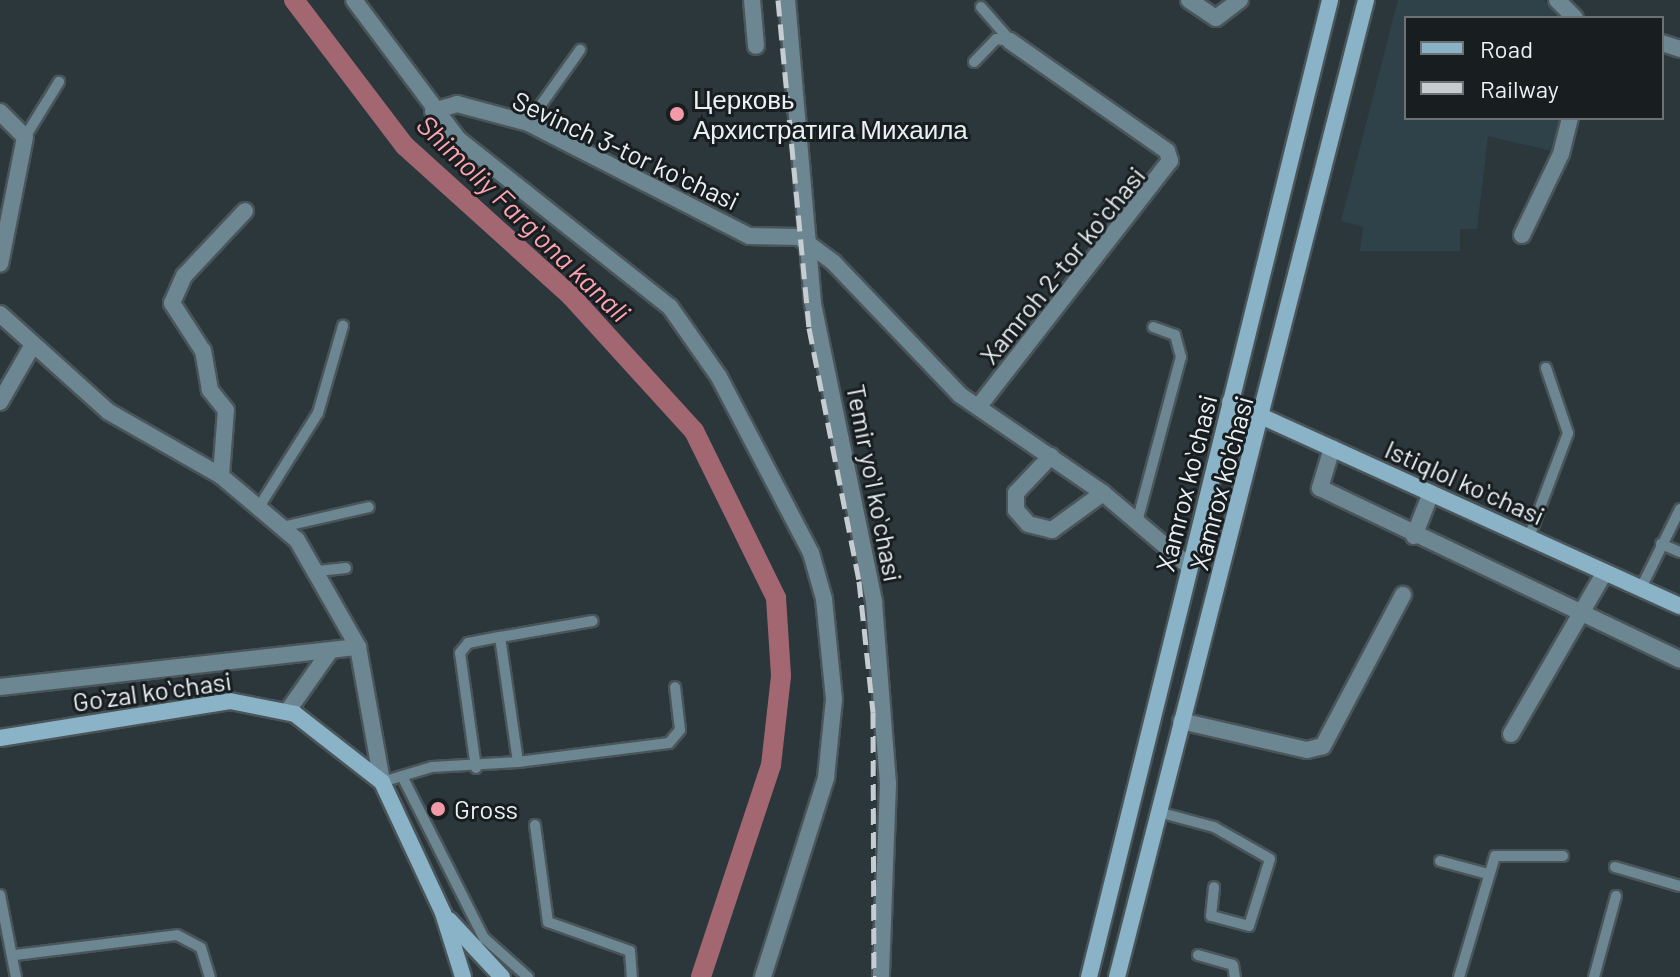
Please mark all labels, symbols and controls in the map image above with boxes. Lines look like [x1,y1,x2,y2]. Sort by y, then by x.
legend [1404,16,1664,120]
text: Road [1480,34,1533,63]
text: Railway [1480,74,1559,103]
place label: Церковь Архистратига Михаила [693,83,968,144]
street label: Sevinch 3-tor koʻchasi [508,84,744,216]
marker: Церковь Архистратига Михаила [668,105,686,123]
water label: Shimoliy Fargʻona kanali [410,107,638,329]
street label: Xamroh 2-tor koʻchasi [973,160,1151,370]
street label: Temir yoʻl koʻchasi [841,382,909,584]
street label: Xamrox koʻchasi [1149,391,1223,575]
street label: Xamrox ko'chasi [1183,392,1259,574]
street label: Istiqlol koʻchasi [1380,433,1550,531]
street label: Goʻzal koʻchasi [71,664,233,718]
place label: Gross [454,793,518,825]
marker: Gross [429,800,447,818]

